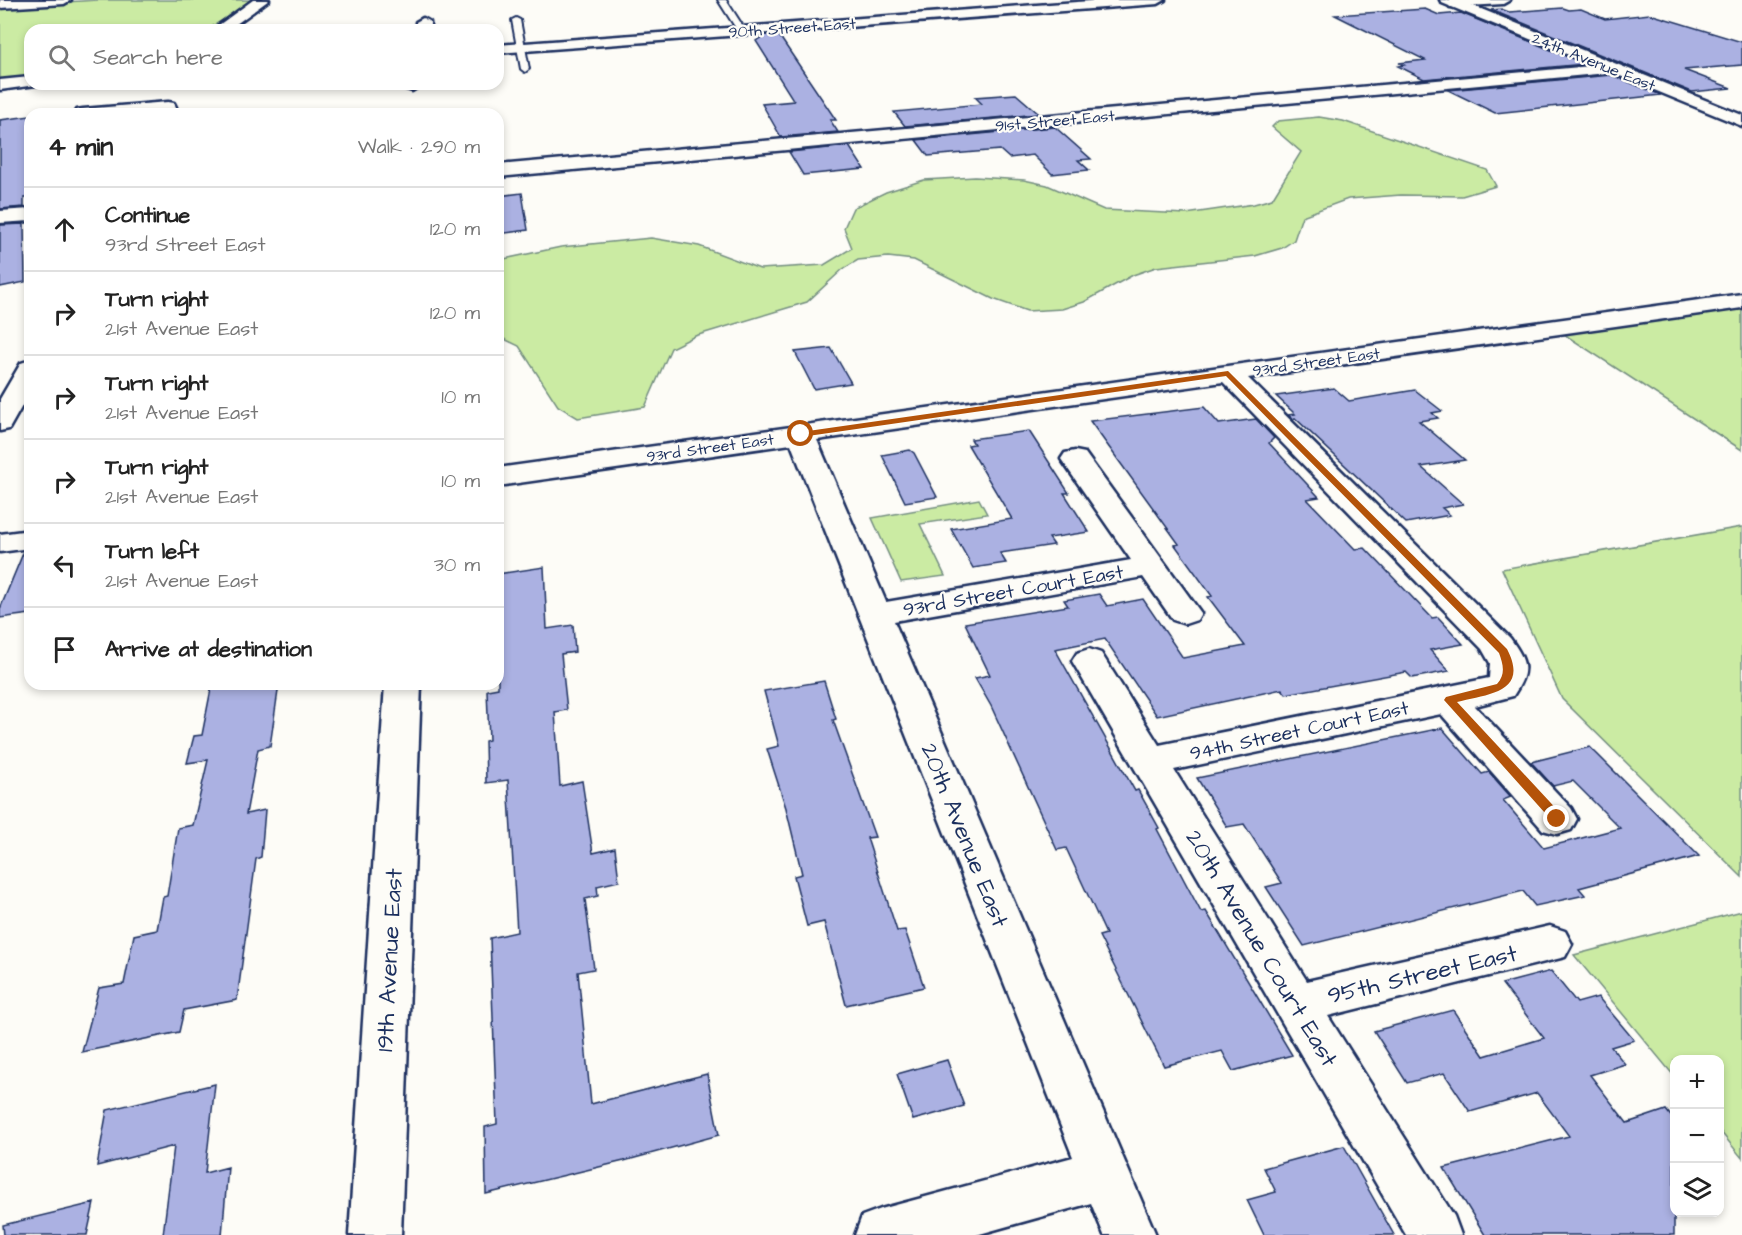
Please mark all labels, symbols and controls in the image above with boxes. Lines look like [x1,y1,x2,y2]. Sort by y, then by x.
street label: 90th Street East [728,13,857,43]
search box [24,24,504,90]
street label: 24th Avenue East [1529,27,1659,97]
icon: search [45,41,78,74]
text: Search here [93,42,223,73]
street label: 91st Street East [994,105,1116,137]
text: 4 min [48,129,113,165]
text: Walk · 290 m [358,133,480,161]
text: Continue [105,200,190,231]
icon: ahead [48,213,81,246]
text: 120 m [430,215,480,243]
text: 93rd Street East [105,231,266,259]
text: Turn right [105,284,208,315]
icon: right [48,297,81,330]
text: 120 m [430,299,480,327]
text: 21st Avenue East [105,315,258,343]
street label: 93rd Street East [1251,342,1382,382]
text: Turn right [105,368,208,399]
icon: right [48,381,81,414]
text: 10 m [441,383,480,411]
text: 21st Avenue East [105,399,258,427]
route start [787,420,813,446]
street label: 93rd Street East [645,428,776,468]
text: Turn right [105,452,208,483]
icon: right [48,465,81,498]
text: 10 m [441,467,480,495]
text: 21st Avenue East [105,483,258,511]
text: Turn left [105,536,199,567]
icon: left [48,549,81,582]
text: 30 m [434,551,480,579]
street label: 93rd Street Court East [901,558,1126,624]
text: 21st Avenue East [105,567,258,595]
icon: arrive [48,633,81,666]
text: Arrive at destination [105,634,312,665]
street label: 94th Street Court East [1187,694,1411,768]
street label: 20th Avenue East [912,738,1017,933]
route end [1543,805,1569,831]
street label: 20th Avenue Court East [1177,824,1346,1074]
street label: 19th Avenue East [368,867,412,1053]
street label: 95th Street East [1324,937,1521,1013]
map controls [1670,1055,1724,1217]
button: + [1670,1055,1724,1109]
button: − [1670,1109,1724,1163]
button: layers [1670,1163,1724,1217]

